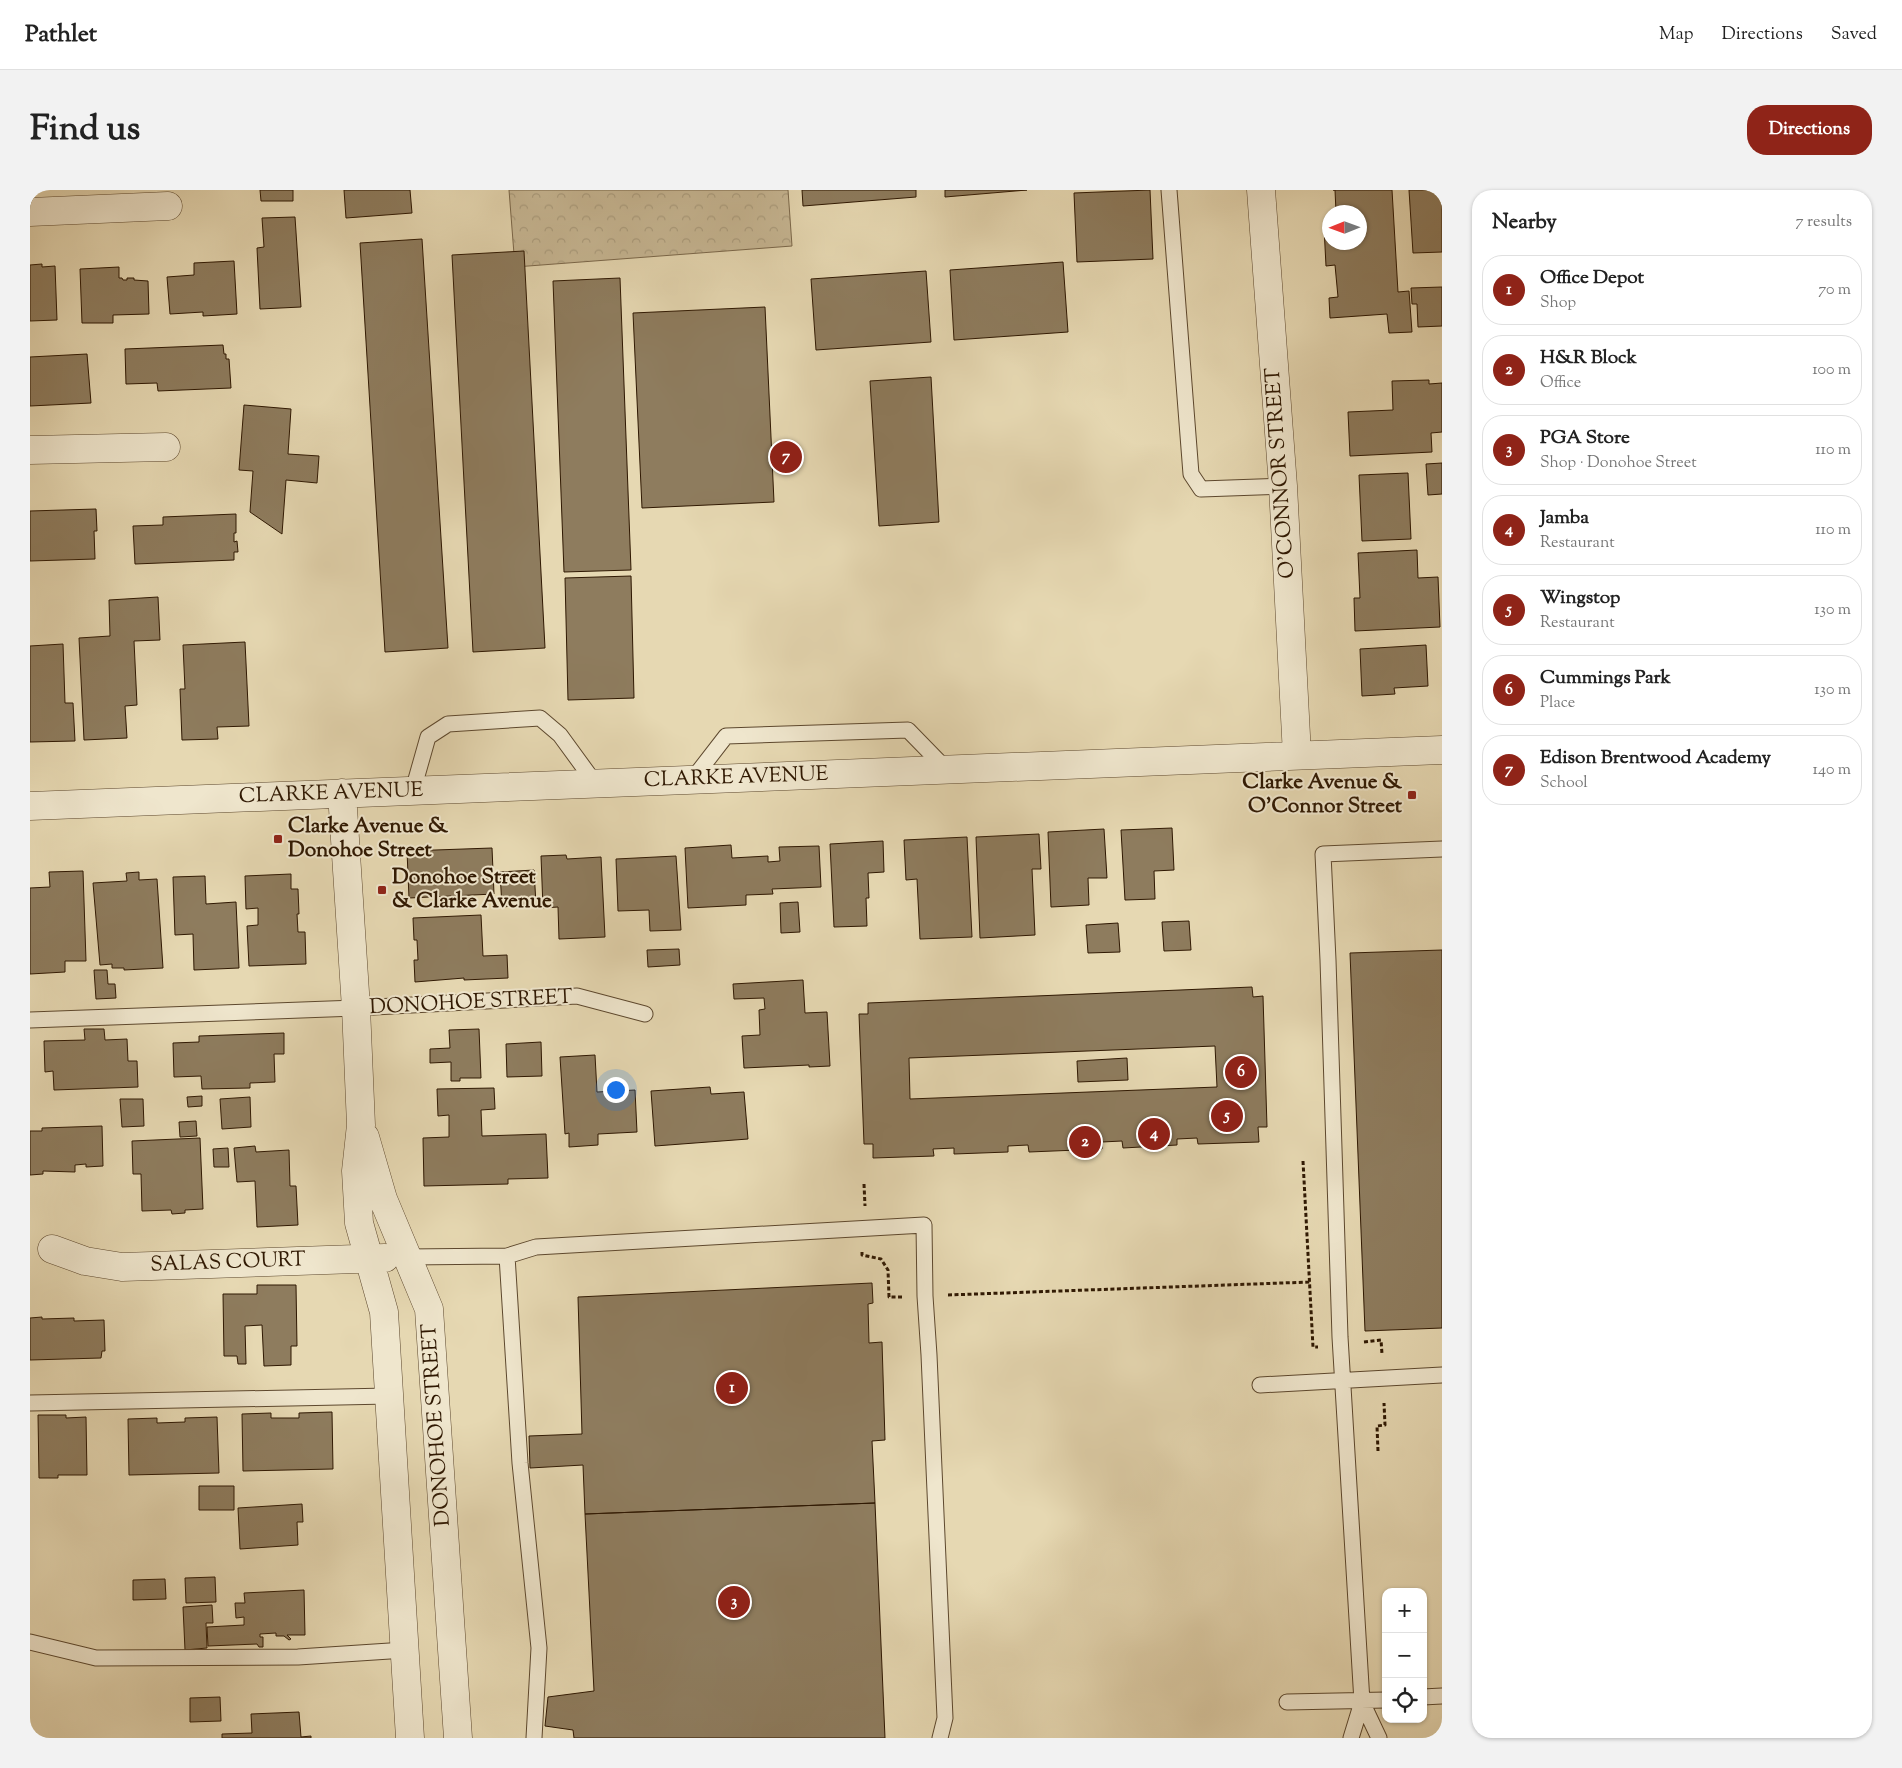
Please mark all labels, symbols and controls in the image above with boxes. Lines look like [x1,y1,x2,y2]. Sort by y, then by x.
text: Pathlet [25,18,97,52]
text: Map [1659,22,1694,48]
text: Directions [1722,22,1803,48]
text: Saved [1831,22,1877,48]
text: Find us [30,105,140,156]
button: Directions [1747,105,1872,155]
north arrow [1322,205,1367,250]
text: Nearby [1492,208,1557,238]
text: 7 results [1796,211,1852,234]
text: Office Depot [1540,265,1644,292]
text: 1 [1506,279,1512,302]
text: 70 m [1818,279,1851,302]
text: Shop [1540,292,1576,315]
text: H&R Block [1540,345,1637,372]
text: 2 [1505,359,1513,382]
text: 100 m [1812,359,1851,382]
street label: O'CONNOR STREET [1259,366,1303,580]
text: Office [1540,372,1581,395]
text: PGA Store [1540,425,1630,452]
pin: 7 [770,438,802,476]
text: 3 [1506,439,1512,462]
text: 110 m [1815,439,1851,462]
text: Shop · Donohoe Street [1540,452,1697,475]
text: Jamba [1540,505,1589,532]
text: 4 [1505,519,1513,542]
text: 110 m [1815,519,1851,542]
text: Restaurant [1540,532,1615,555]
text: Wingstop [1540,585,1620,612]
text: 5 [1506,599,1512,622]
text: 130 m [1814,599,1851,622]
text: Restaurant [1540,612,1615,635]
text: Cummings Park [1540,665,1671,692]
text: 6 [1505,679,1513,702]
text: 130 m [1814,679,1851,702]
text: Place [1540,692,1575,715]
text: Edison Brentwood Academy [1540,745,1771,772]
text: 7 [1505,759,1513,782]
text: 140 m [1813,759,1851,782]
street label: CLARKE AVENUE [643,760,829,796]
place label: Clarke Avenue & O'Connor Street [1242,768,1403,822]
text: School [1540,772,1588,795]
street label: CLARKE AVENUE [238,776,424,812]
marker: Clarke Avenue & O'Connor Street [1406,789,1418,801]
place label: Clarke Avenue & Donohoe Street [288,812,449,866]
marker: Clarke Avenue & Donohoe Street [272,833,284,845]
place label: Donohoe Street & Clarke Avenue [392,863,552,917]
marker: Donohoe Street & Clarke Avenue [376,884,388,896]
street label: DONOHOE STREET [369,983,573,1023]
pin: 6 [1225,1053,1257,1091]
your location [603,1077,629,1103]
pin: 5 [1211,1097,1243,1135]
pin: 4 [1138,1115,1170,1153]
pin: 2 [1069,1123,1101,1161]
street label: SALAS COURT [150,1245,306,1281]
street label: DONOHOE STREET [415,1322,459,1527]
pin: 1 [716,1369,748,1407]
pin: 3 [718,1583,750,1621]
map controls [1382,1588,1427,1723]
button: + [1382,1588,1427,1633]
button: − [1382,1633,1427,1678]
button: locate [1382,1678,1427,1723]

